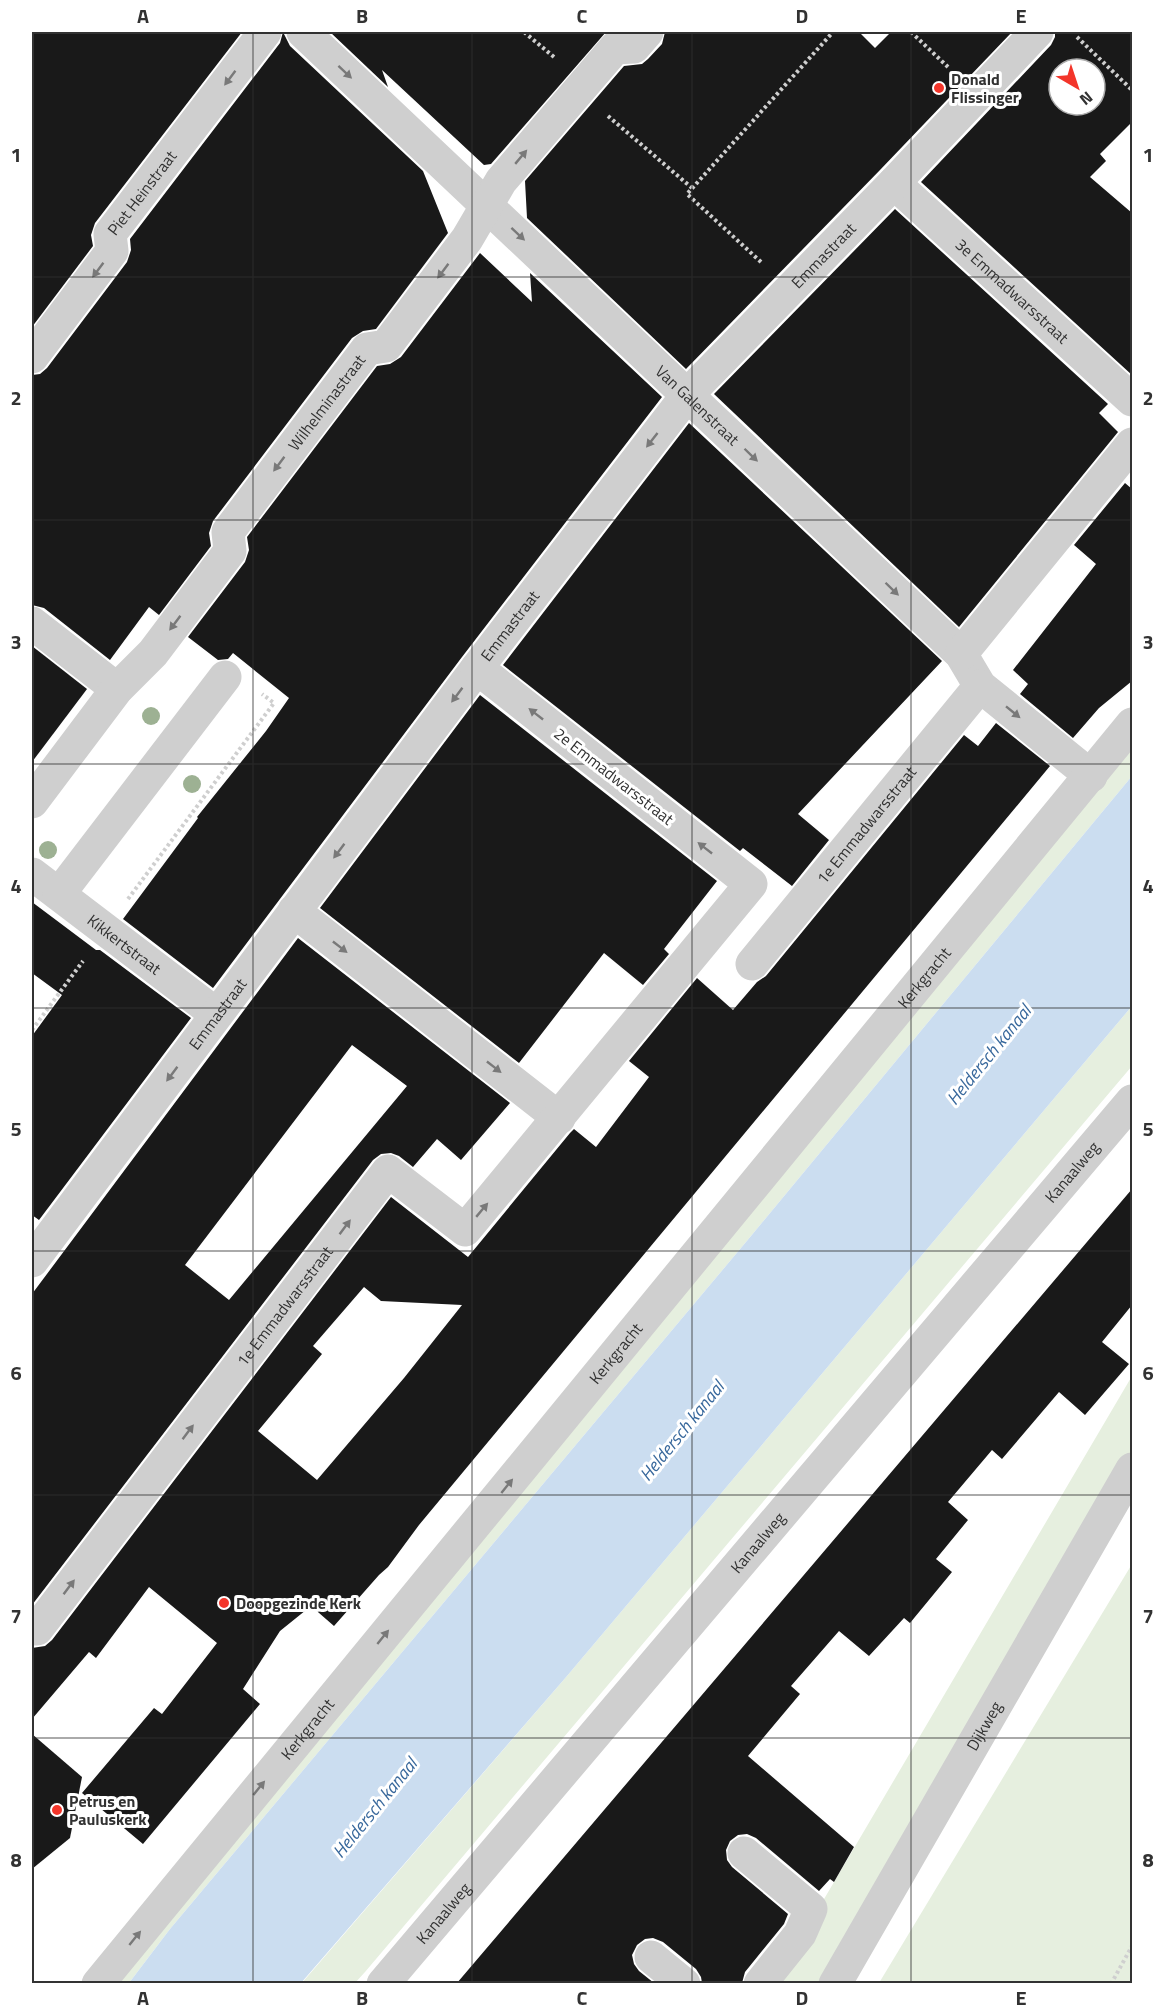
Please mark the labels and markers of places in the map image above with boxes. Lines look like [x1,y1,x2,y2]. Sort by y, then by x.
place label: Donald Flissinger [951,67,1019,109]
marker: Donald Flissinger [932,81,946,95]
place label: Doopgezinde Kerk [236,1591,362,1615]
marker: Doopgezinde Kerk [217,1596,231,1610]
place label: Petrus en Pauluskerk [69,1789,147,1831]
marker: Petrus en Pauluskerk [50,1803,64,1817]

